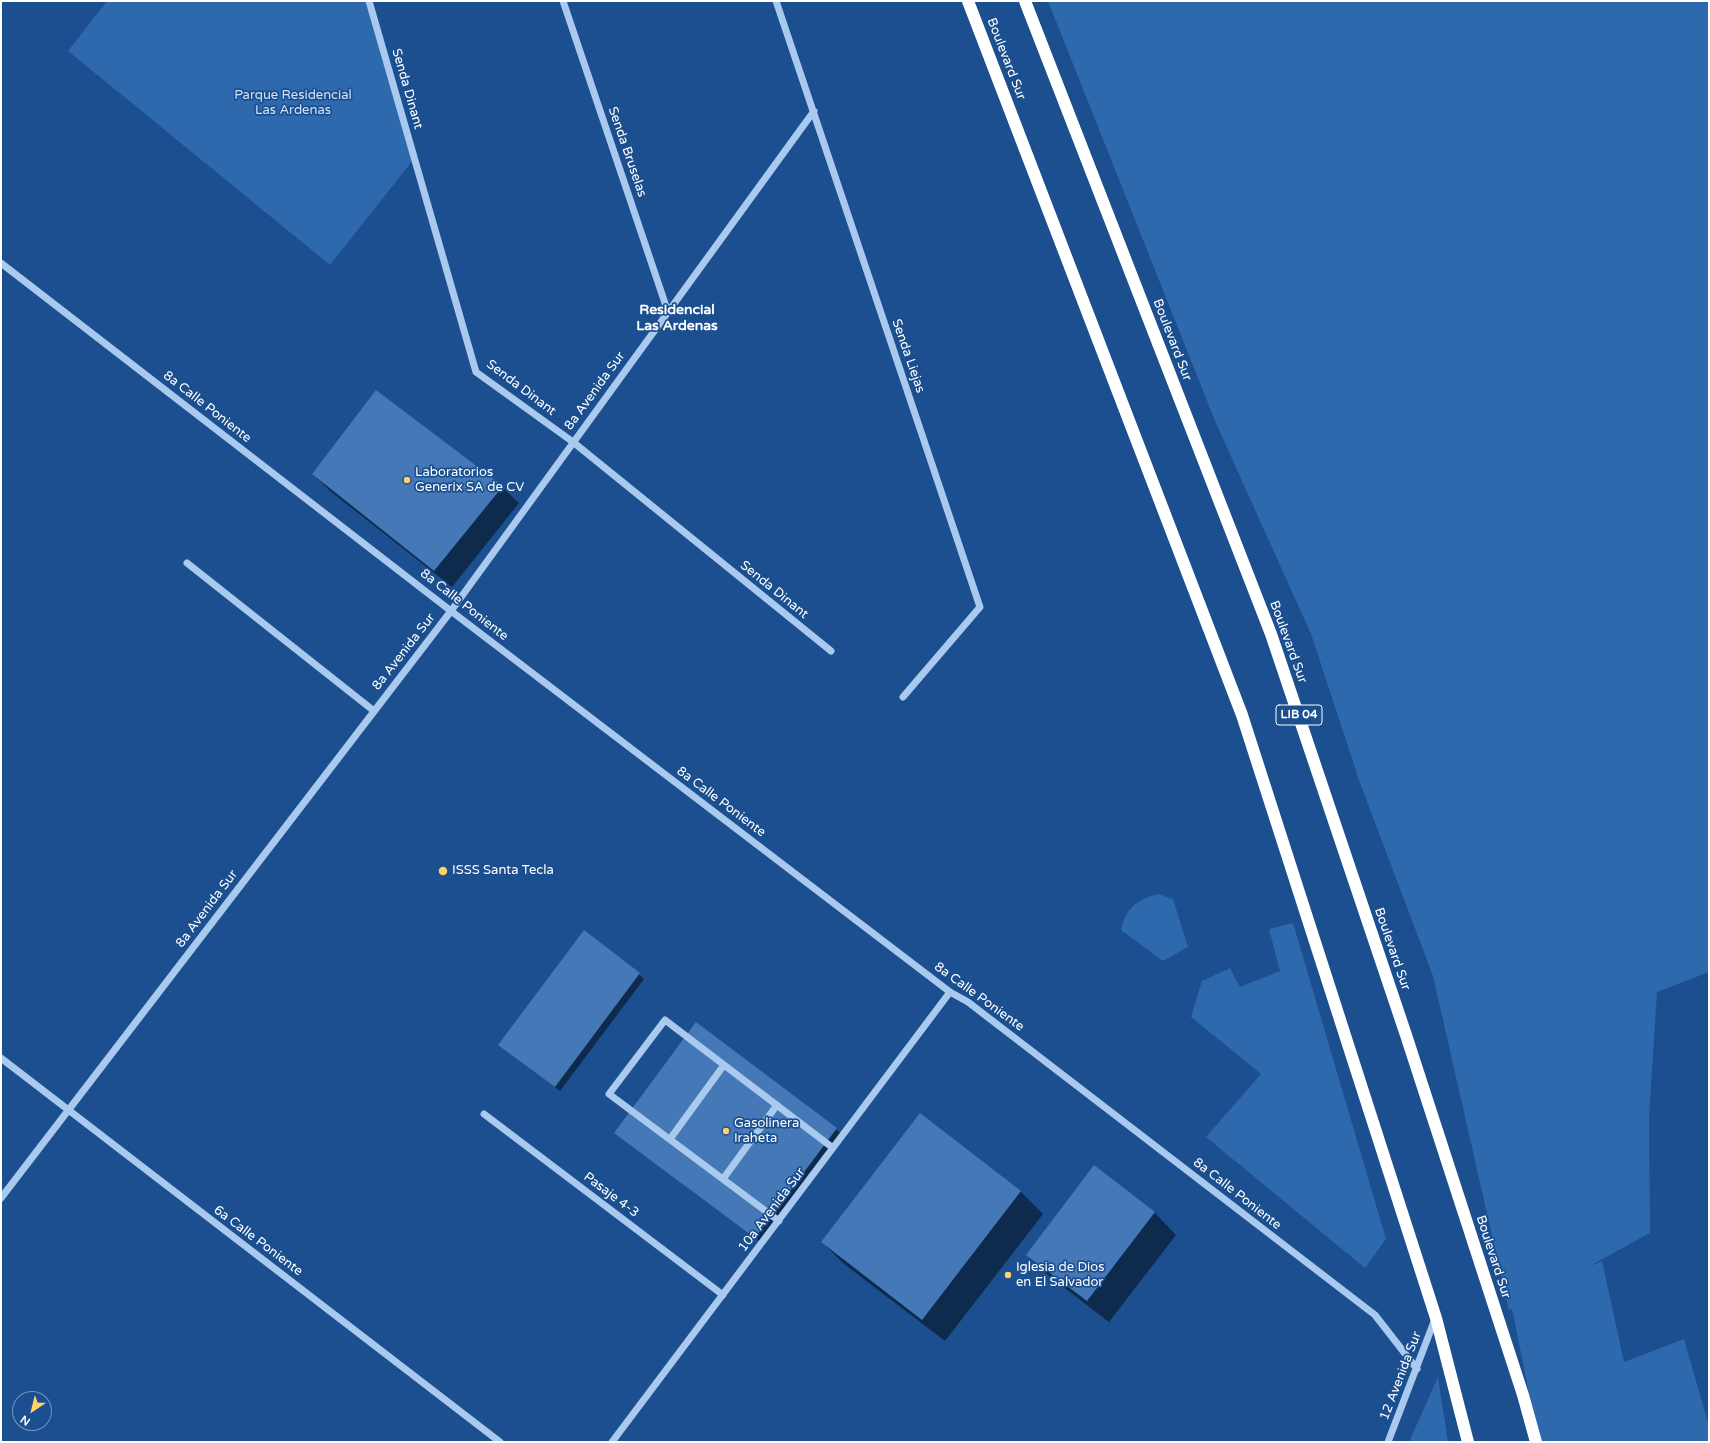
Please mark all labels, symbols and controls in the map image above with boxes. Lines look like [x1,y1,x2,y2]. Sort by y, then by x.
street label: Boulevard Sur [983,16,1029,102]
street label: Senda Dinant [388,47,426,131]
park label: Parque Residencial Las Ardenas [234,88,352,119]
street label: Senda Bruselas [604,105,650,199]
street label: Boulevard Sur [1149,297,1195,383]
district label: Residencial Las Ardenas [636,302,718,334]
street label: Senda Liejas [888,317,928,395]
street label: 8a Avenida Sur [561,349,629,433]
street label: Senda Dinant [483,357,559,419]
street label: 8a Calle Poniente [160,368,254,446]
place label: Laboratorios Generix SA de CV [415,465,524,496]
marker: Laboratorios Generix SA de CV [402,475,412,485]
street label: Senda Dinant [737,558,811,622]
street label: 8a Calle Poniente [417,566,511,644]
street label: Boulevard Sur [1266,599,1310,685]
street label: 8a Avenida Sur [369,611,439,693]
road number: LIB 04 [1276,705,1322,725]
street label: 8a Calle Poniente [673,763,769,841]
place label: ISSS Santa Tecla [452,863,554,879]
marker: ISSS Santa Tecla [437,865,449,877]
street label: 8a Avenida Sur [173,867,241,951]
street label: Boulevard Sur [1371,906,1413,992]
street label: 8a Calle Poniente [931,959,1027,1035]
place label: Gasolinera Iraheta [734,1116,799,1147]
marker: Gasolinera Iraheta [721,1126,731,1136]
street label: 8a Calle Poniente [1190,1155,1284,1233]
street label: 10a Avenida Sur [735,1165,809,1255]
street label: Pasaje 4-3 [580,1169,642,1221]
street label: 6a Calle Poniente [210,1202,306,1280]
street label: Boulevard Sur [1472,1213,1514,1301]
place label: Iglesia de Dios en El Salvador [1016,1260,1104,1291]
marker: Iglesia de Dios en El Salvador [1003,1270,1013,1280]
street label: 12 Avenida Sur [1377,1329,1425,1423]
north arrow [12,1391,52,1431]
text: N [18,1413,33,1428]

